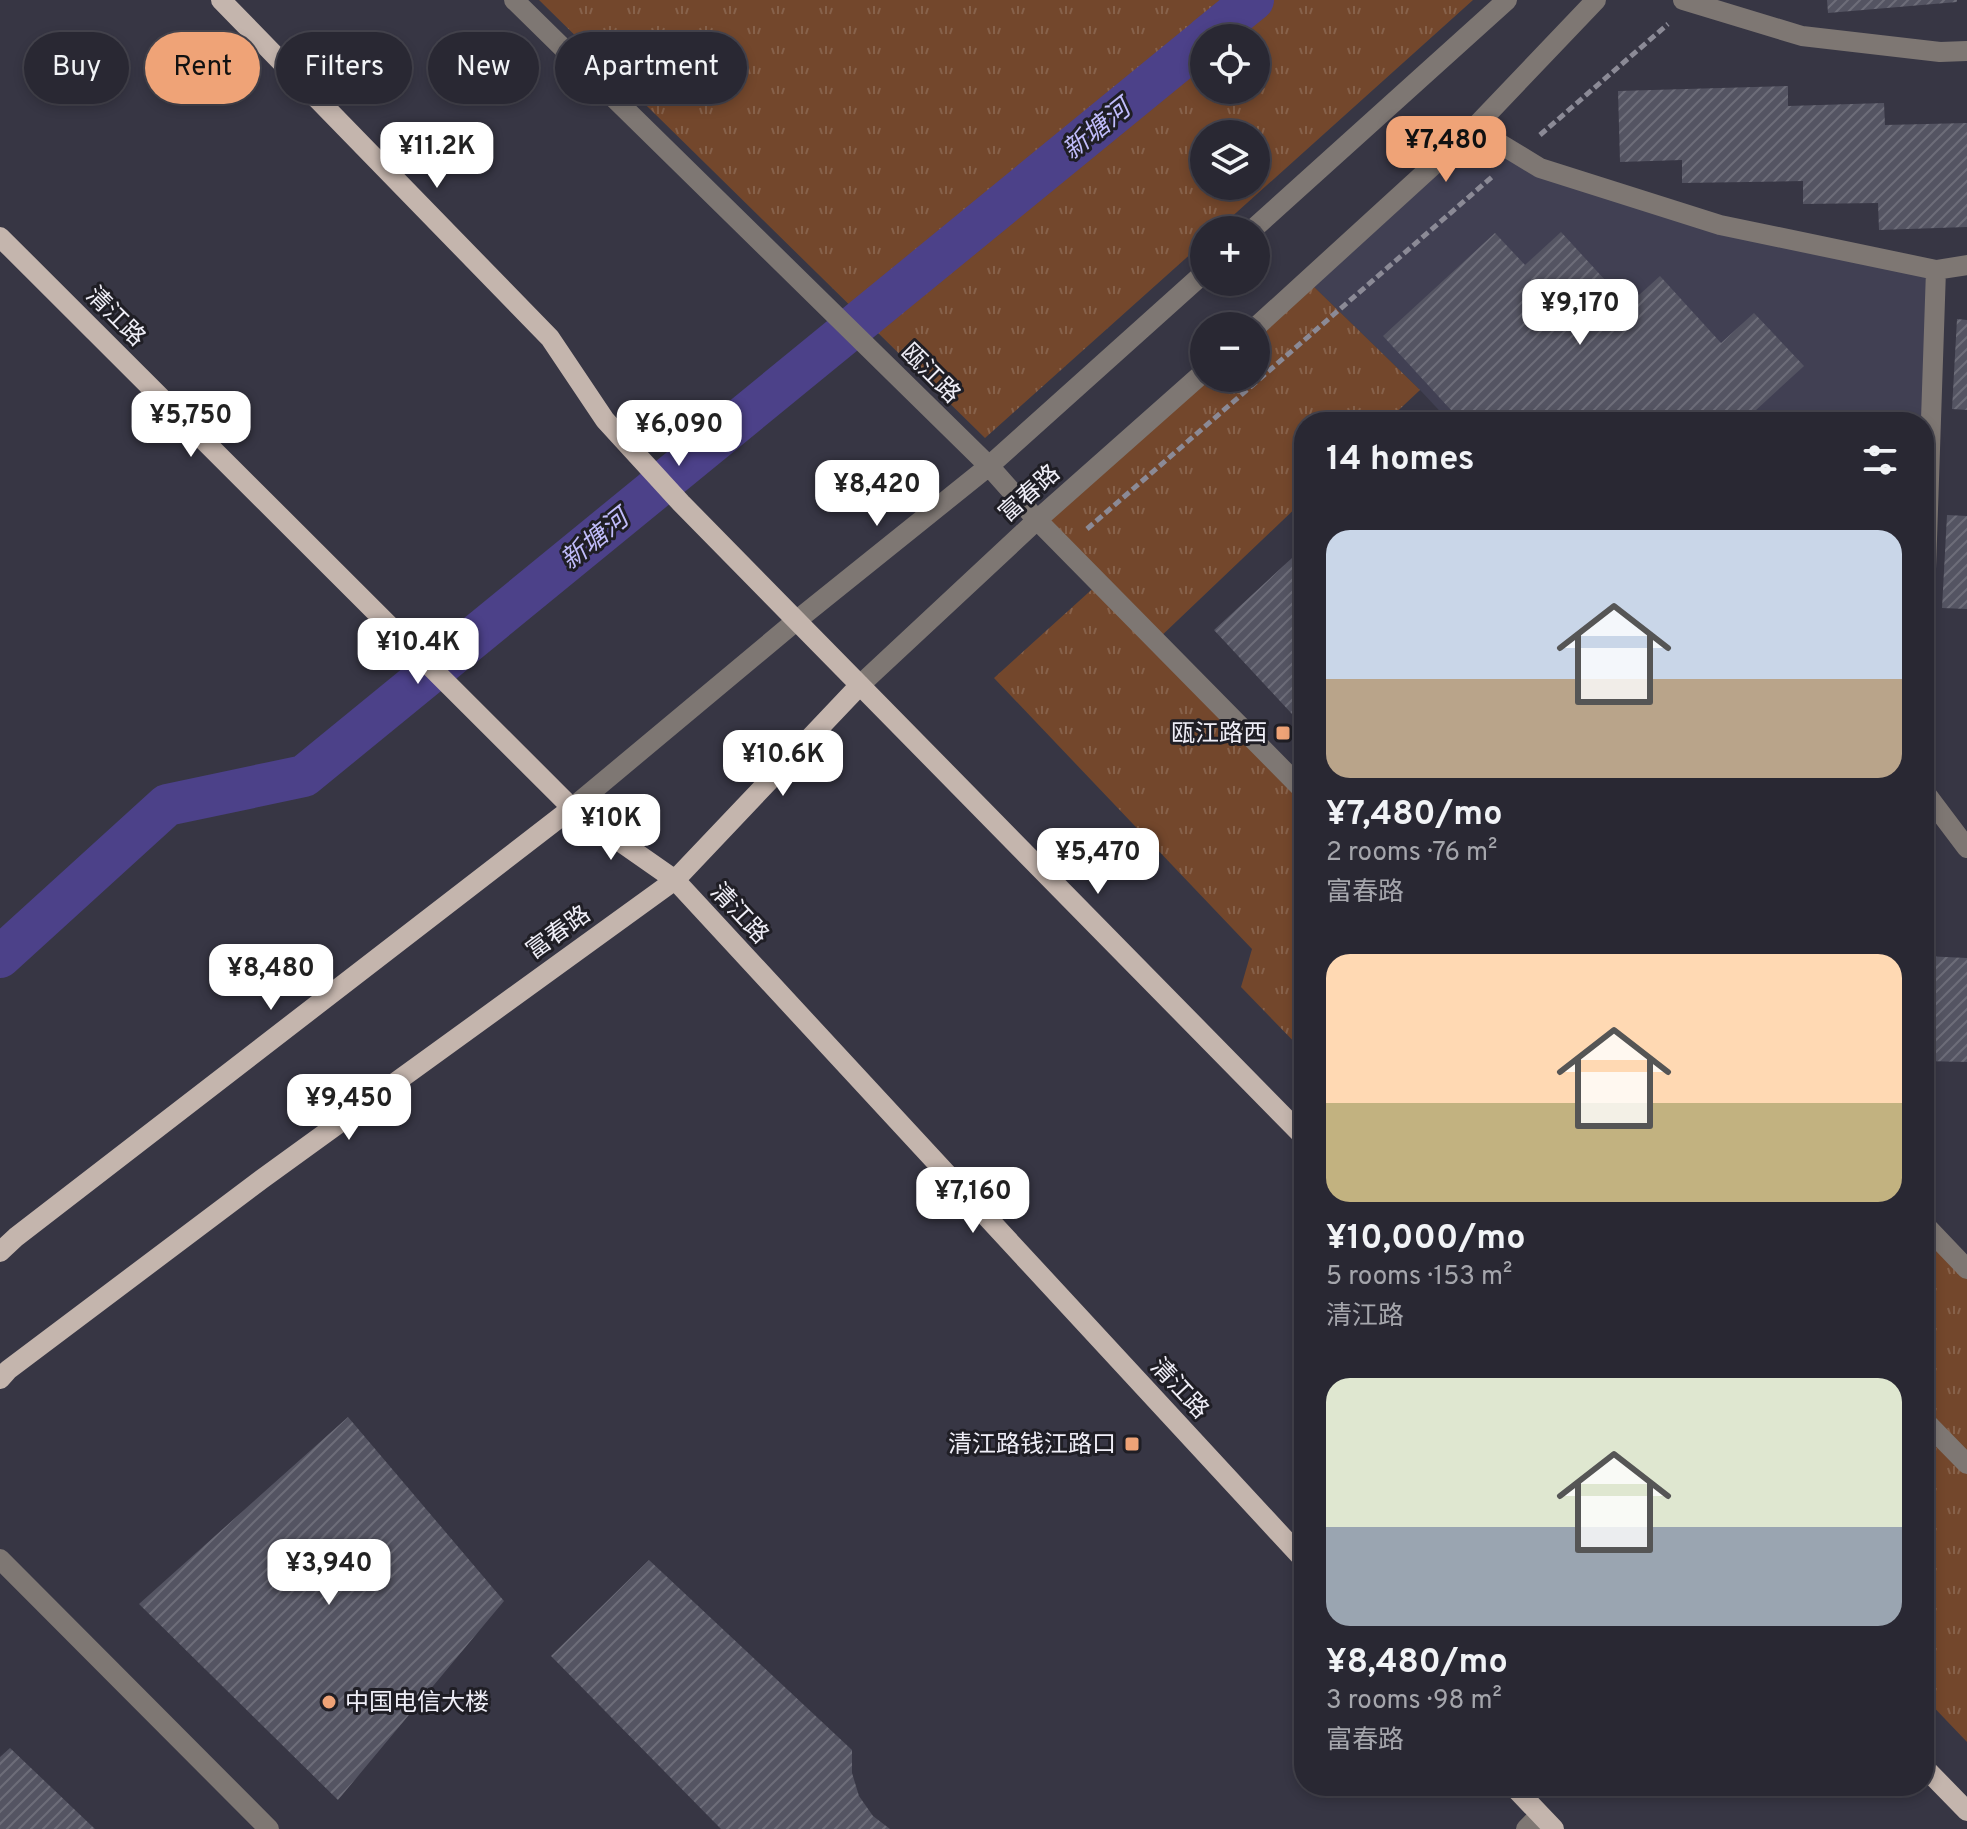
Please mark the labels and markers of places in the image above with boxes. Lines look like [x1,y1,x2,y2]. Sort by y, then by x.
pin: ¥7,480 [1381,116,1511,184]
pin: ¥11.2K [372,122,502,190]
pin: ¥9,170 [1515,279,1645,347]
pin: ¥5,750 [126,391,256,459]
pin: ¥6,090 [614,400,744,468]
pin: ¥8,420 [812,460,942,528]
pin: ¥10.4K [353,618,483,686]
place label: 瓯江路西 [1171,720,1267,750]
marker: 瓯江路西 [1274,724,1292,742]
pin: ¥10.6K [718,730,848,798]
pin: ¥10K [564,794,658,862]
pin: ¥5,470 [1033,828,1163,896]
pin: ¥8,480 [206,944,336,1012]
pin: ¥9,450 [284,1074,414,1142]
pin: ¥7,160 [908,1167,1038,1235]
place label: 清江路钱江路口 [948,1431,1116,1461]
marker: 清江路钱江路口 [1123,1435,1141,1453]
pin: ¥3,940 [264,1539,394,1607]
place label: 中国电信大楼 [345,1689,489,1719]
marker: 中国电信大楼 [320,1693,338,1711]

